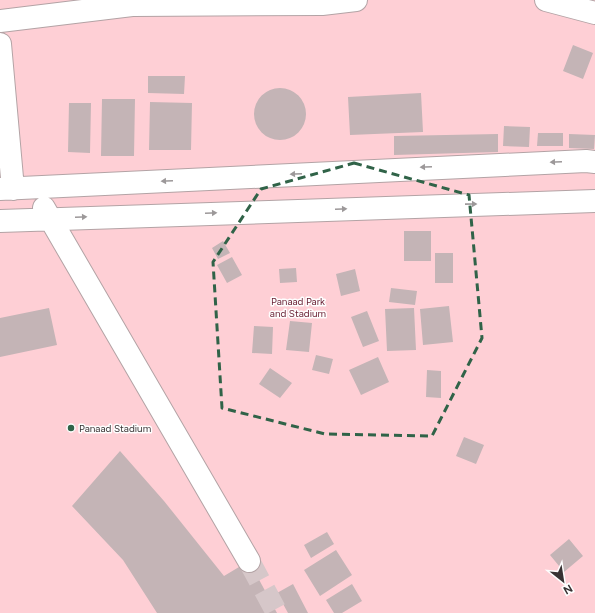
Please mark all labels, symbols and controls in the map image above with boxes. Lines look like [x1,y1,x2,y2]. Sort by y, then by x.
one-way arrow [549,159,562,165]
one-way arrow [420,164,432,171]
one-way arrow [290,171,302,178]
one-way arrow [160,178,173,184]
one-way arrow [465,201,477,208]
one-way arrow [335,205,347,212]
one-way arrow [205,210,218,216]
one-way arrow [75,214,88,220]
park label: Panaad Park and Stadium [270,295,326,320]
place label: Panaad Stadium [79,422,151,435]
marker: Panaad Stadium [66,423,76,433]
north arrow [543,561,583,601]
text: N [561,581,575,597]

